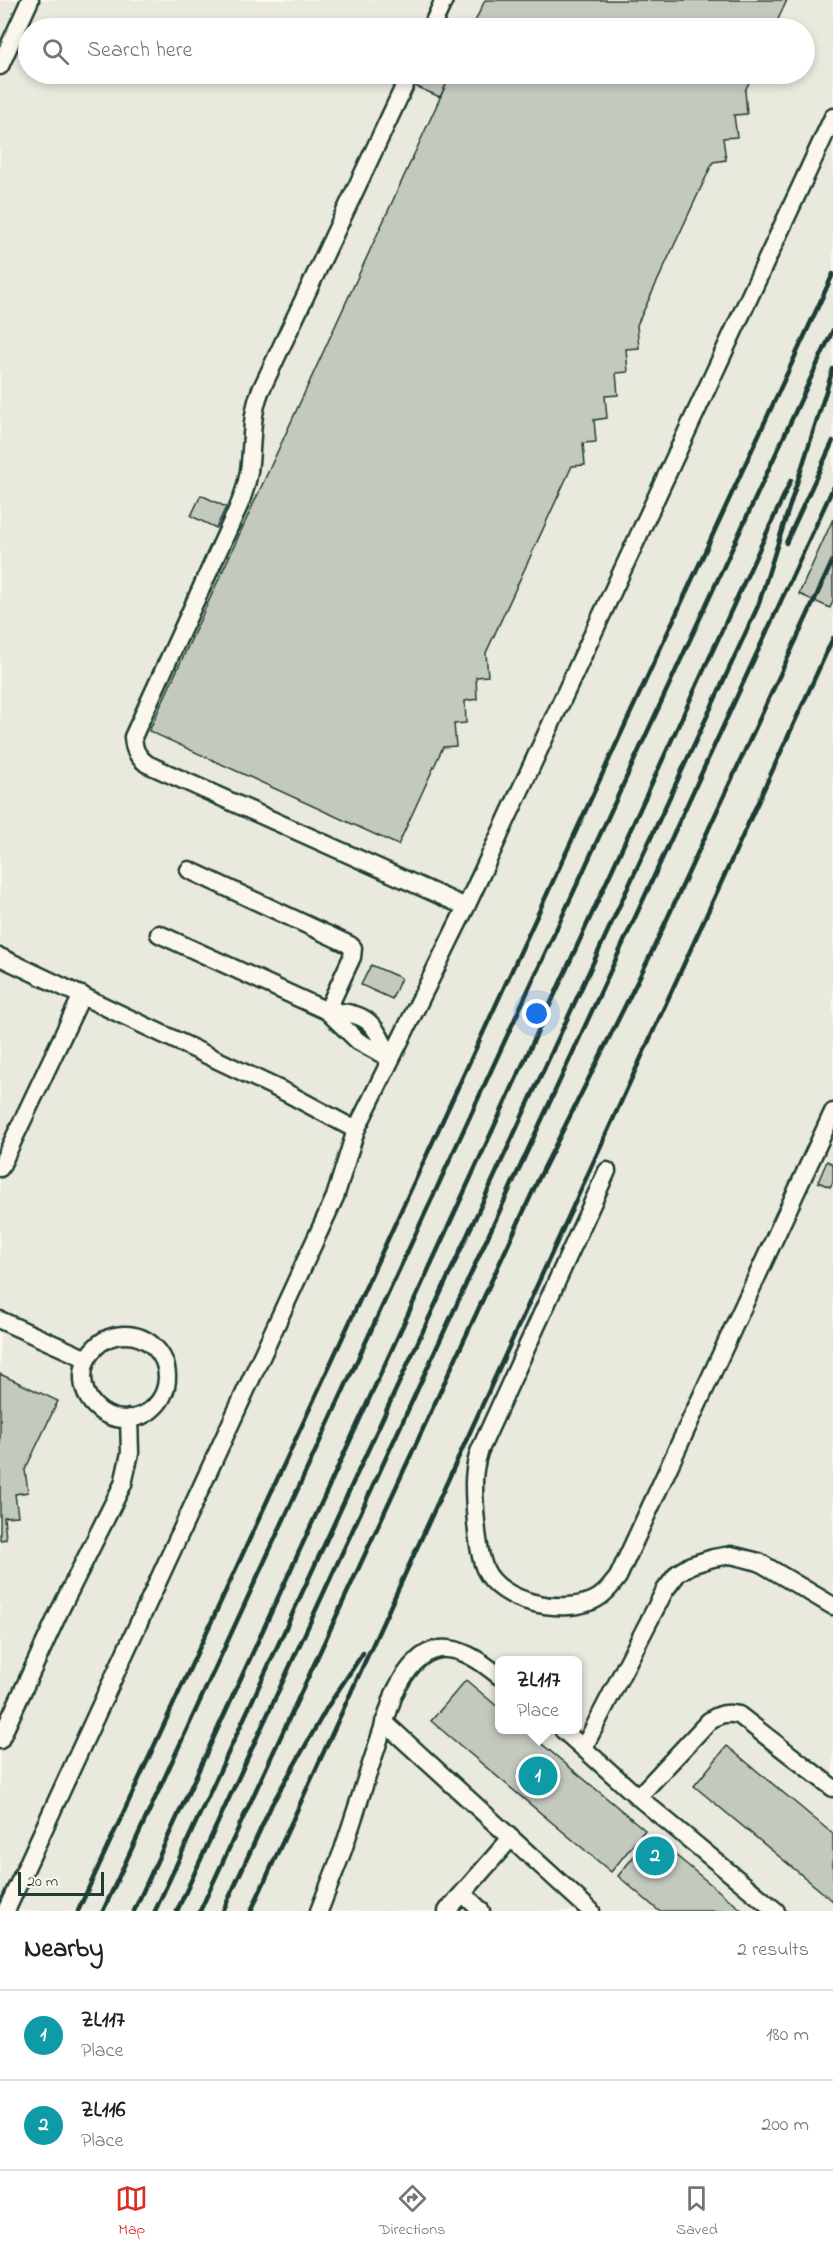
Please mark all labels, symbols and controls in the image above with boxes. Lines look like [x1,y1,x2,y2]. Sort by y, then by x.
search box [18,18,815,84]
icon: search [39,35,72,68]
text: Search here [87,35,192,67]
your location [522,999,551,1028]
popup [495,1656,582,1734]
text: ZL117 [517,1665,560,1697]
text: Place [517,1697,559,1726]
pin: 1 [518,1754,558,1798]
pin: 2 [636,1834,674,1878]
scale bar [18,1869,104,1896]
text: 20 m [27,1870,58,1894]
text: Nearby [24,1931,103,1969]
text: 2 results [737,1936,809,1965]
text: ZL117 [81,2005,125,2037]
text: 1 [40,2021,47,2050]
text: 180 m [766,2021,809,2050]
text: Place [81,2037,123,2066]
text: ZL116 [81,2095,125,2127]
text: 2 [39,2111,48,2140]
text: 200 m [761,2111,809,2140]
text: Place [81,2127,123,2156]
tab: Map [115,2182,148,2242]
tab: Directions [379,2182,445,2242]
tab: Saved [676,2182,718,2242]

